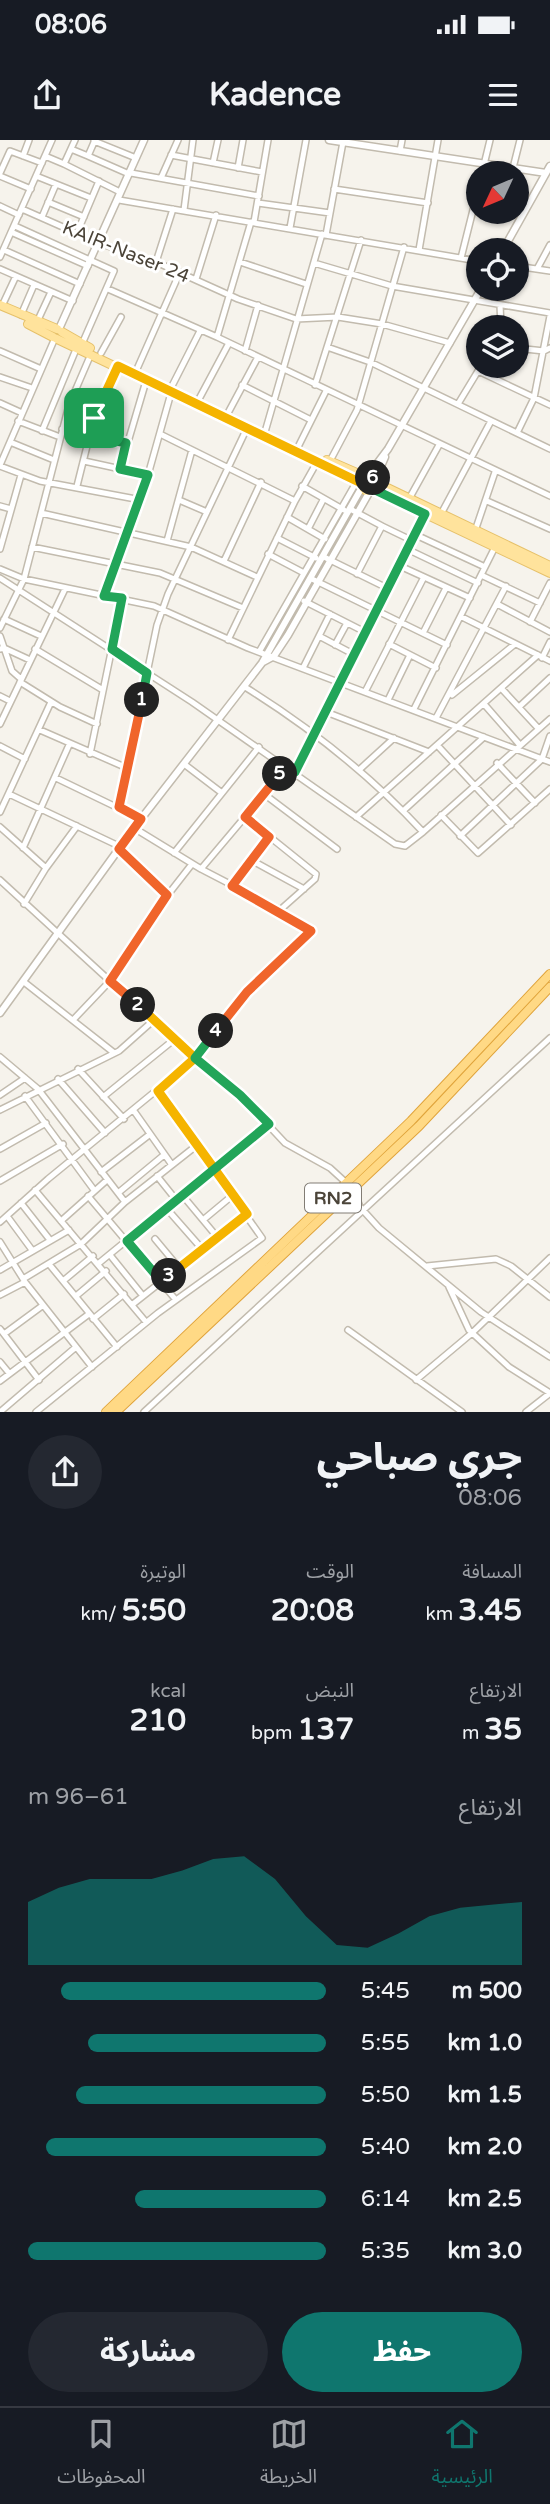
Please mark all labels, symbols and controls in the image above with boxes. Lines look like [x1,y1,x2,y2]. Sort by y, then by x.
text: 08:06 [35,9,107,40]
icon: share [28,76,66,114]
text: Kadence [209,76,341,114]
icon: menu [484,76,522,114]
north arrow [466,161,528,224]
map controls [466,161,529,378]
street label: KAIR-Naser 24 [59,216,193,288]
button: locate [466,238,529,301]
button: layers [466,315,529,378]
pin [64,388,124,448]
icon: arrive [75,399,113,437]
pin: 6 [356,460,390,496]
text: 6 [367,466,378,488]
pin: 1 [124,682,160,718]
text: 1 [136,688,147,710]
pin: 5 [262,756,298,792]
text: 5 [274,762,285,784]
pin: 2 [120,988,156,1022]
text: 2 [132,993,143,1015]
pin: 4 [198,1014,234,1048]
text: 4 [210,1019,221,1041]
road number: RN2 [305,1184,361,1212]
pin: 3 [152,1258,186,1294]
text: 3 [163,1264,174,1286]
button: share [28,1435,102,1509]
text: جري صباحي [317,1435,522,1481]
text: 08:06 [458,1484,522,1512]
text: الوتيرة [140,1561,186,1583]
text: الوقت [306,1561,354,1583]
text: المسافة [462,1561,522,1583]
text: 5:50 [122,1592,186,1629]
text: 20:08 [271,1592,354,1629]
text: 3.45 [458,1592,522,1629]
text: /km [81,1603,122,1625]
text: km [426,1603,458,1625]
text: kcal [150,1680,186,1702]
text: النبض [306,1680,354,1702]
text: الارتفاع [470,1680,522,1702]
text: 210 [129,1702,186,1739]
text: 137 [297,1711,354,1748]
text: 35 [484,1711,522,1748]
text: bpm [251,1722,297,1744]
text: m [462,1722,484,1744]
text: 61–96 m [28,1783,129,1811]
text: الارتفاع [459,1794,522,1822]
text: 5:45 [361,1977,410,2005]
text: 500 m [452,1977,522,2005]
text: 5:55 [361,2029,410,2057]
text: 1.0 km [447,2029,522,2057]
text: 5:50 [361,2081,410,2109]
text: 1.5 km [447,2081,522,2109]
text: 5:40 [361,2133,410,2161]
text: 2.0 km [447,2133,522,2161]
text: 6:14 [361,2185,410,2213]
text: 2.5 km [447,2185,522,2213]
text: 5:35 [361,2237,410,2265]
text: 3.0 km [447,2237,522,2265]
button: مشاركة [28,2312,268,2392]
button: حفظ [282,2312,522,2392]
tab: المحفوظات [57,2415,145,2497]
tab: الخريطة [260,2415,317,2497]
tab: الرئيسية [432,2415,493,2497]

